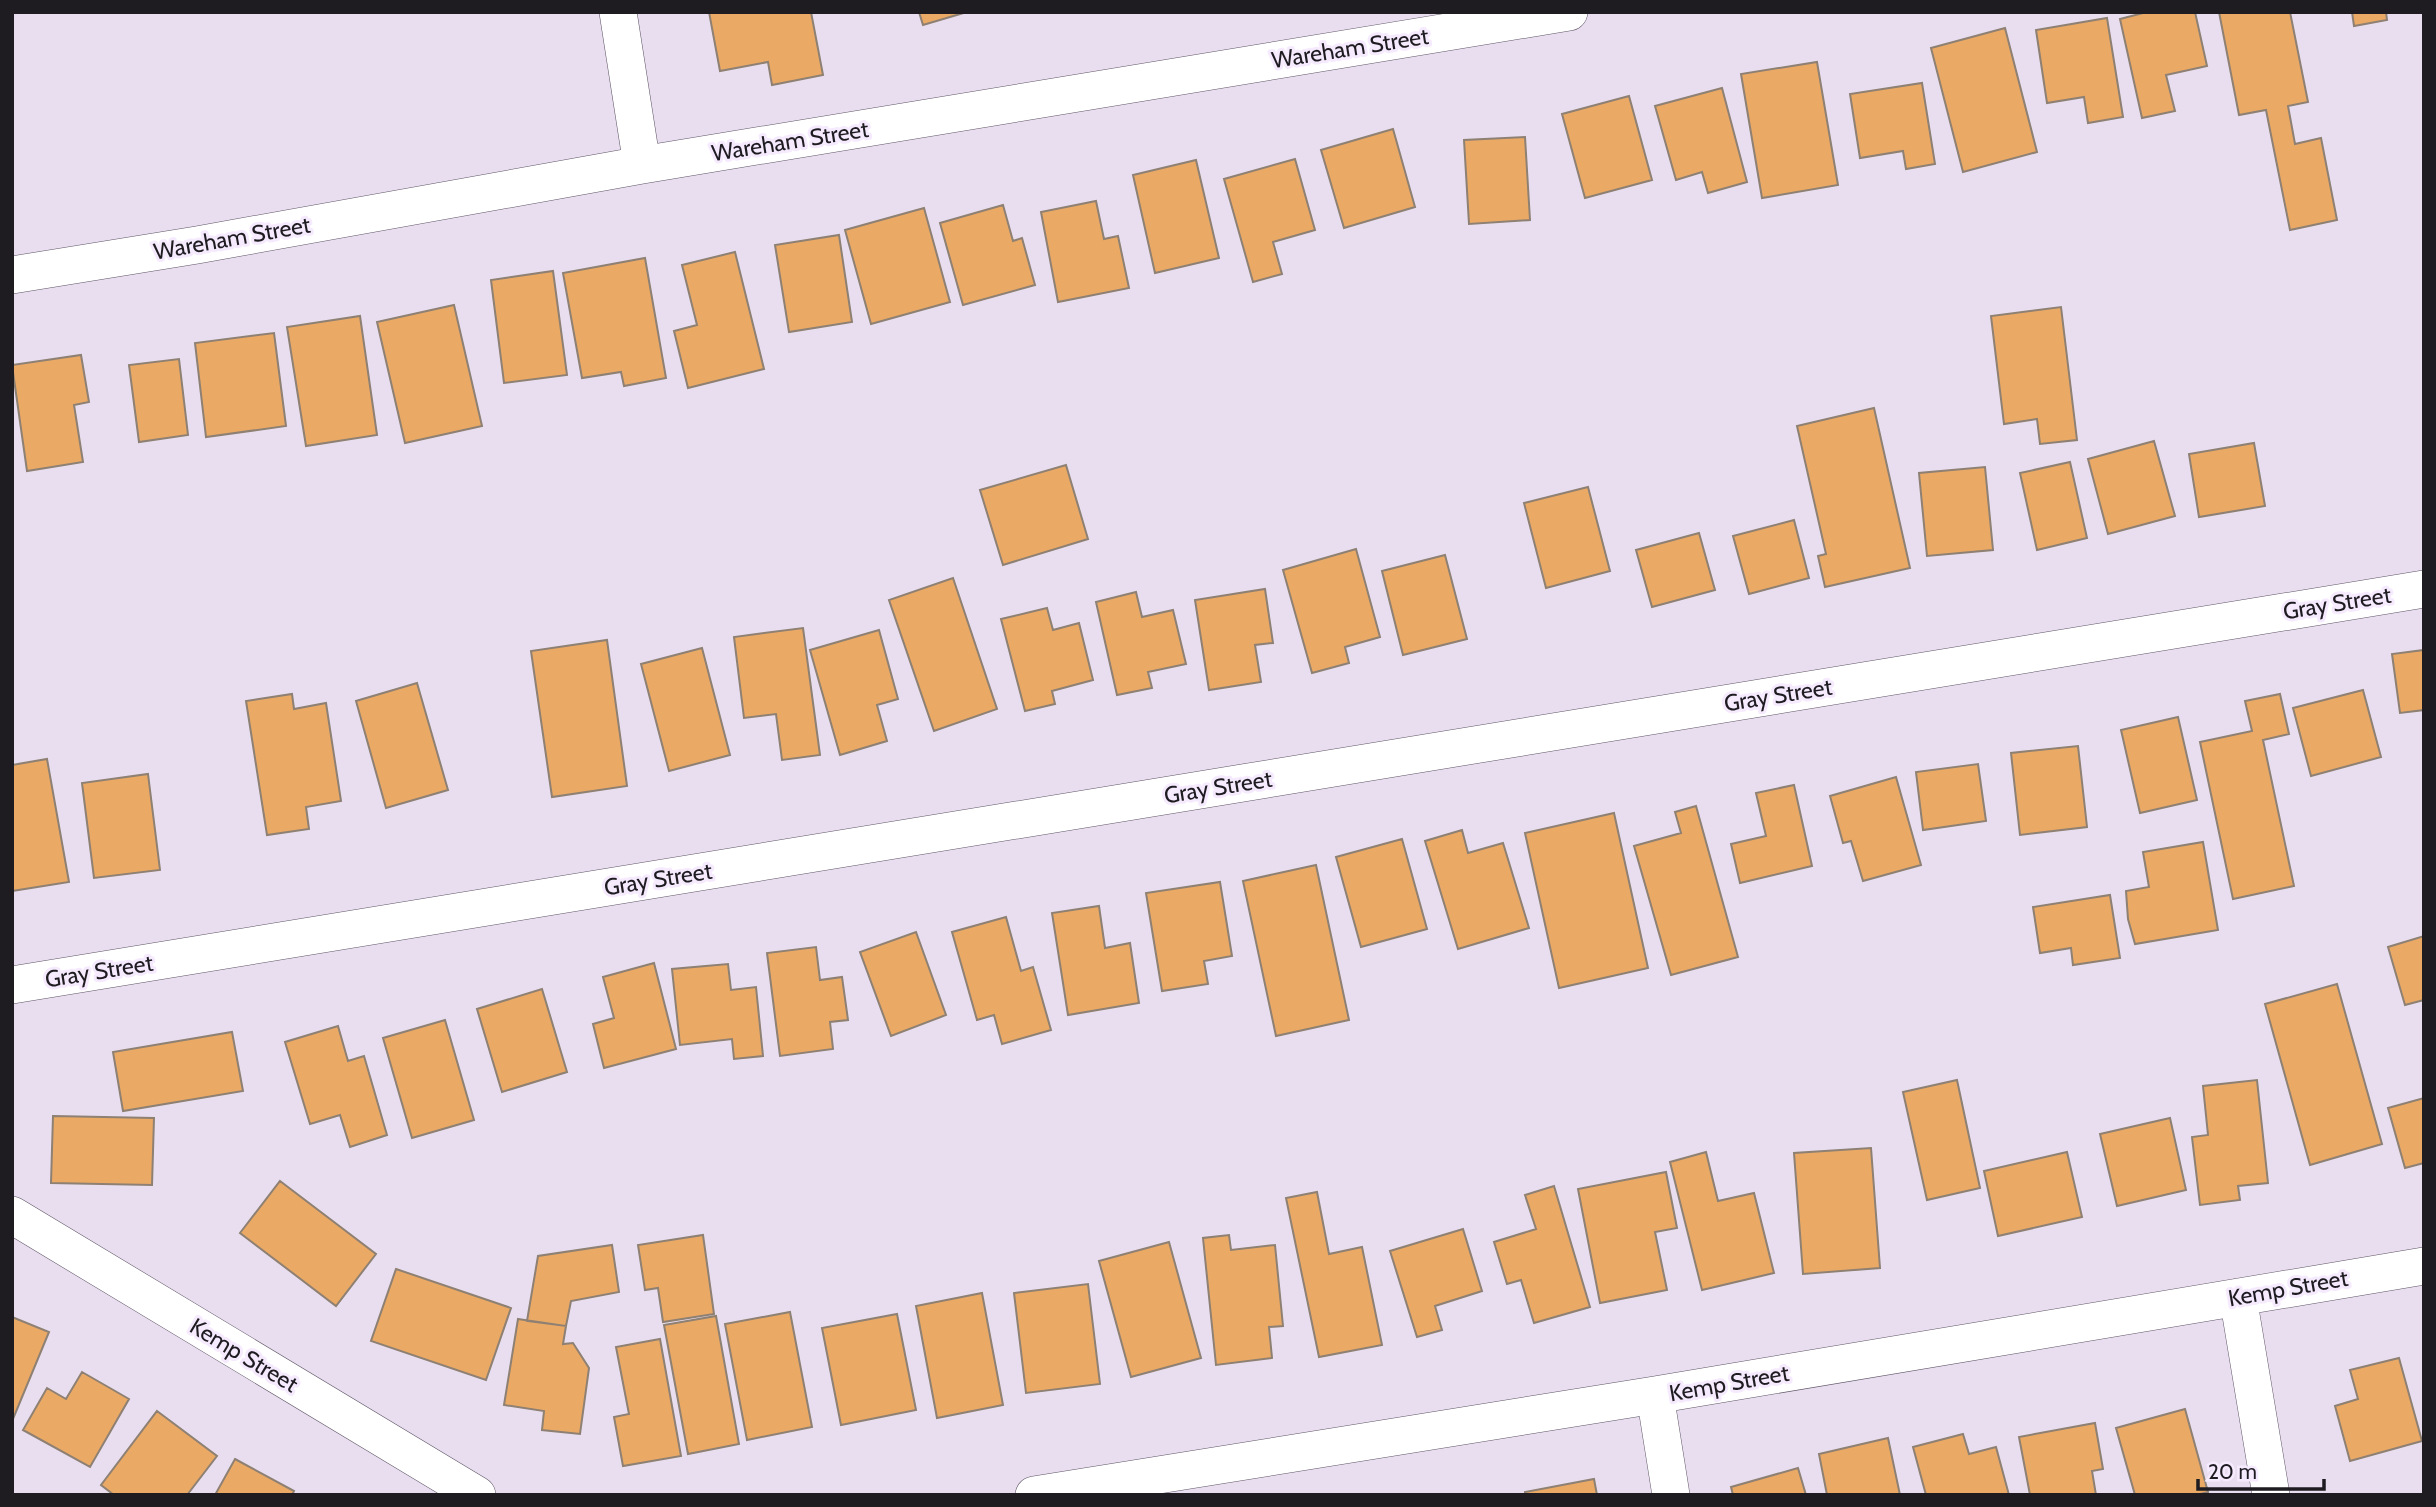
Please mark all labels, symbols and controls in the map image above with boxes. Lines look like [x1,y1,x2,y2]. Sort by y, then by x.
street label: Wareham Street [1269,22,1431,74]
street label: Wareham Street [709,115,871,167]
street label: Wareham Street [151,210,313,266]
street label: Gray Street [2281,581,2393,625]
street label: Gray Street [1722,673,1834,717]
street label: Gray Street [1162,765,1274,809]
street label: Gray Street [602,857,714,901]
street label: Gray Street [43,949,155,993]
street label: Kemp Street [2226,1264,2350,1312]
street label: Kemp Street [185,1312,303,1398]
street label: Kemp Street [1667,1359,1791,1407]
scale bar [2198,1448,2324,1492]
text: 20 m [2208,1459,2257,1484]

